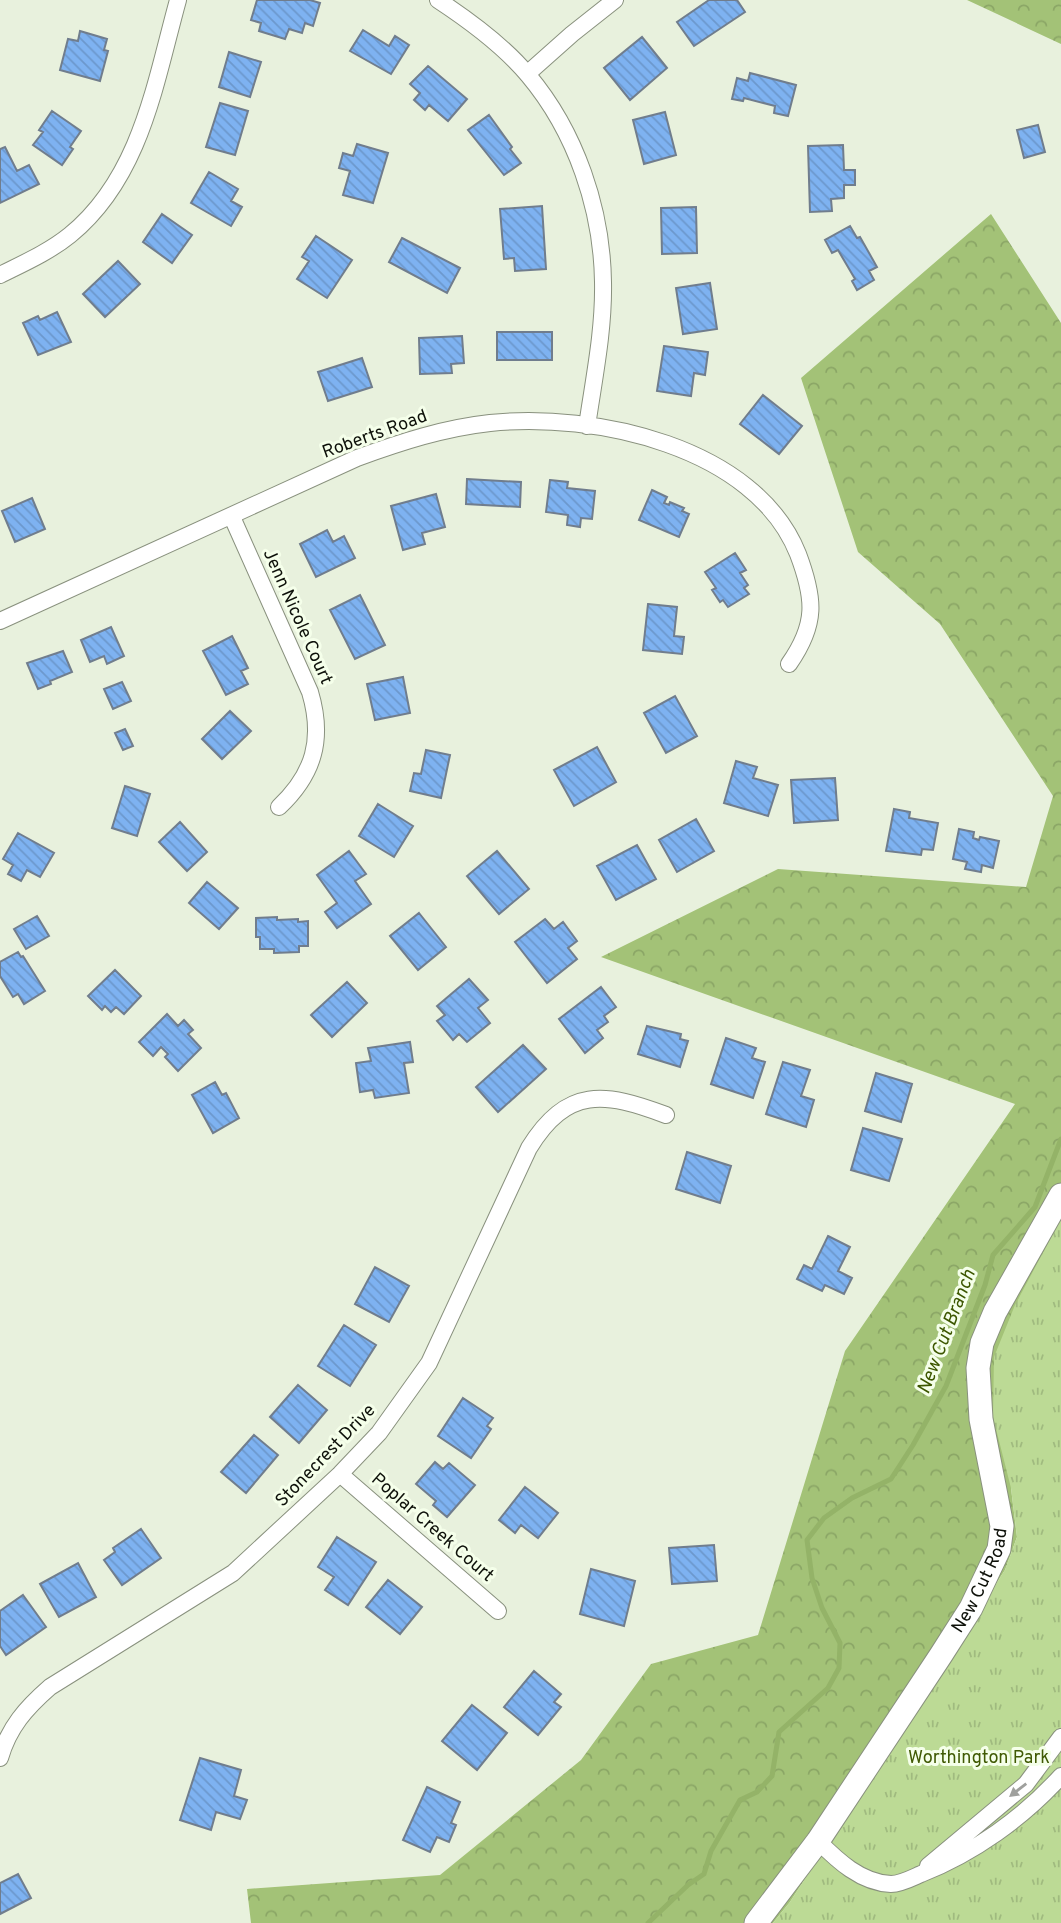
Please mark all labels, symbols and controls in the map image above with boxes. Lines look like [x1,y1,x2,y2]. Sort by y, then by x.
street label: Roberts Road [319,405,431,465]
street label: Jenn Nicole Court [257,546,337,688]
water label: New Cut Branch [912,1266,982,1398]
street label: Stonecrest Drive [271,1400,381,1512]
street label: Poplar Creek Court [366,1468,498,1588]
street label: New Cut Road [946,1527,1013,1637]
park label: Worthington Park [908,1747,1050,1770]
one-way arrow [1010,1782,1027,1797]

